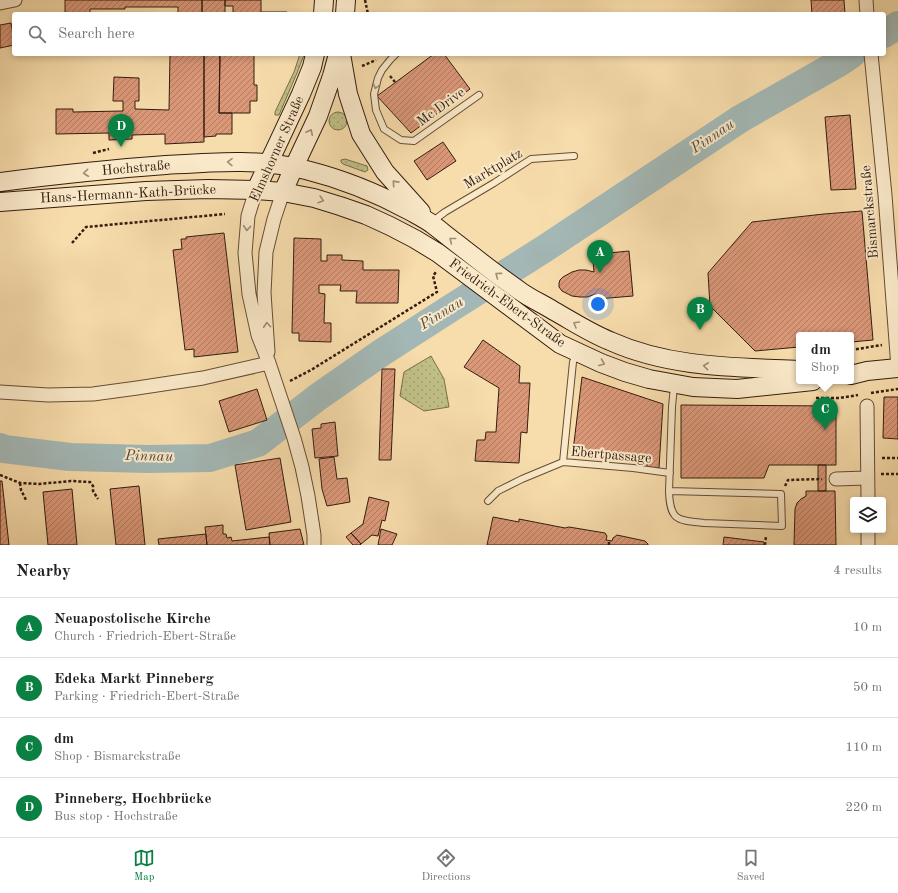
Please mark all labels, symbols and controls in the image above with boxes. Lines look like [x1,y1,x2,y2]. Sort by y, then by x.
search box [12,12,886,56]
icon: search [26,23,48,45]
text: Search here [58,27,135,42]
one-way arrow [372,82,381,89]
street label: Mc Drive [414,85,468,129]
street label: Elmshorner Straße [247,94,307,204]
pin: D [108,114,134,147]
water label: Pinnau [688,117,738,157]
one-way arrow [305,128,313,136]
street label: Marktplatz [461,146,525,192]
one-way arrow [227,157,233,166]
street label: Hochstraße [101,158,171,178]
street label: Bismarckstraße [859,165,881,259]
one-way arrow [83,168,89,177]
one-way arrow [393,181,400,188]
street label: Hans-Hermann-Kath-Brücke [40,182,216,206]
one-way arrow [318,196,325,204]
one-way arrow [243,225,252,231]
one-way arrow [450,238,457,245]
pin: A [587,240,613,273]
street label: Friedrich-Ebert-Straße [446,256,568,350]
one-way arrow [496,273,503,280]
your location [588,294,608,314]
water label: Pinnau [417,295,467,334]
pin: B [687,297,713,330]
one-way arrow [262,321,271,328]
one-way arrow [573,321,580,328]
popup [796,332,854,384]
text: dm [811,343,831,358]
one-way arrow [597,358,605,366]
one-way arrow [703,361,709,370]
text: Shop [811,361,839,374]
pin: C [812,397,838,430]
street label: Ebertpassage [570,444,652,466]
water label: Pinnau [124,449,174,465]
map controls [850,497,886,533]
button: layers [850,497,886,533]
text: Nearby [16,563,71,580]
text: 4 results [833,564,882,577]
text: Neuapostolische Kirche [54,612,211,627]
text: A [24,621,34,634]
text: 10 m [853,621,882,634]
text: Church · Friedrich-Ebert-Straße [54,630,236,643]
text: Edeka Markt Pinneberg [54,672,214,687]
text: B [24,681,34,694]
text: 50 m [853,681,882,694]
text: Parking · Friedrich-Ebert-Straße [54,690,240,703]
text: dm [54,732,74,747]
text: C [25,741,33,754]
text: 110 m [845,741,882,754]
text: Shop · Bismarckstraße [54,750,181,763]
text: Pinneberg, Hochbrücke [54,792,211,807]
text: D [24,801,34,814]
text: 220 m [845,801,882,814]
text: Bus stop · Hochstraße [54,810,178,823]
tab: Map [133,847,155,885]
tab: Directions [422,847,470,885]
tab: Saved [737,847,765,885]

